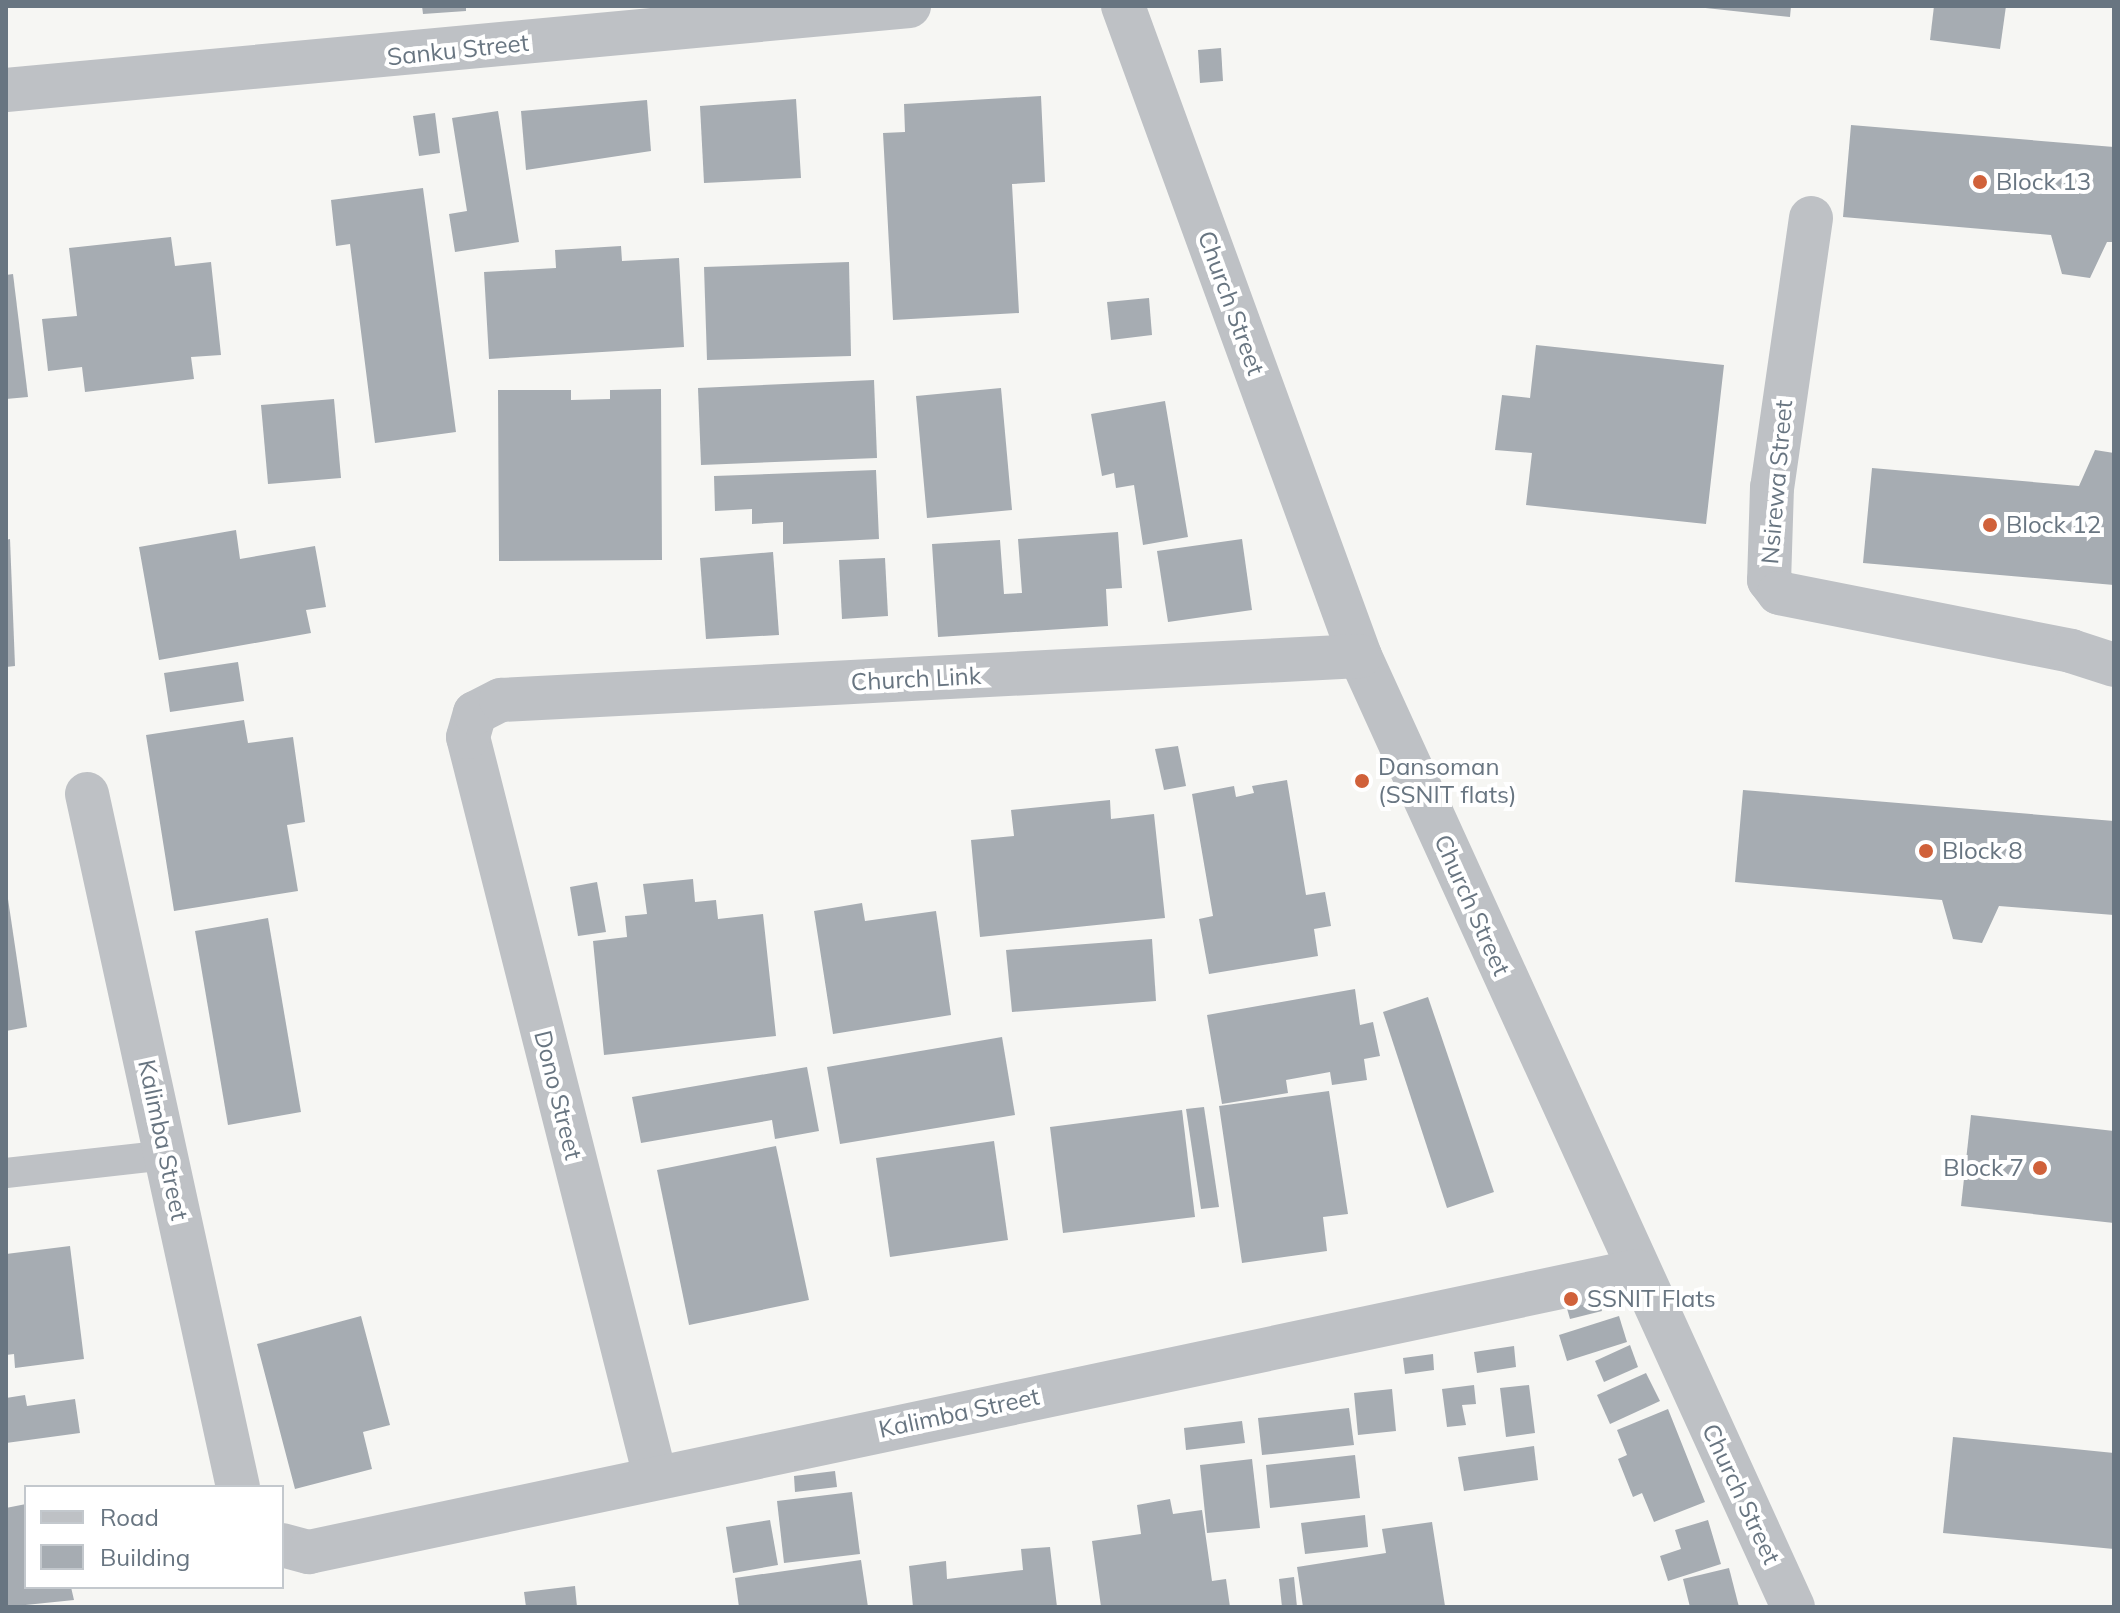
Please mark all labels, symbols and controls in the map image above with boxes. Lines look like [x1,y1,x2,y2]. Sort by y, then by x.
street label: Sanku Street [386,28,530,72]
place label: Block 13 [1996,168,2091,196]
marker: Block 13 [1971,173,1989,191]
street label: Church Street [1192,227,1270,379]
street label: Nsirewa Street [1755,399,1799,565]
place label: Block 12 [2006,511,2101,539]
marker: Block 12 [1981,516,1999,534]
street label: Church Link [850,661,982,697]
place label: Dansoman (SSNIT flats) [1378,753,1517,809]
marker: Dansoman (SSNIT flats) [1353,772,1371,790]
street label: Church Street [1428,830,1516,980]
place label: Block 8 [1942,837,2023,865]
marker: Block 8 [1917,842,1935,860]
street label: Dono Street [528,1027,588,1163]
street label: Kalimba Street [132,1057,194,1223]
place label: Block 7 [1943,1154,2024,1182]
marker: Block 7 [2031,1159,2049,1177]
place label: SSNIT Flats [1587,1285,1716,1313]
marker: SSNIT Flats [1562,1290,1580,1308]
street label: Kalimba Street [876,1382,1042,1444]
street label: Church Street [1696,1419,1786,1569]
legend [24,1485,284,1589]
text: Road [100,1502,159,1532]
text: Building [100,1542,190,1572]

